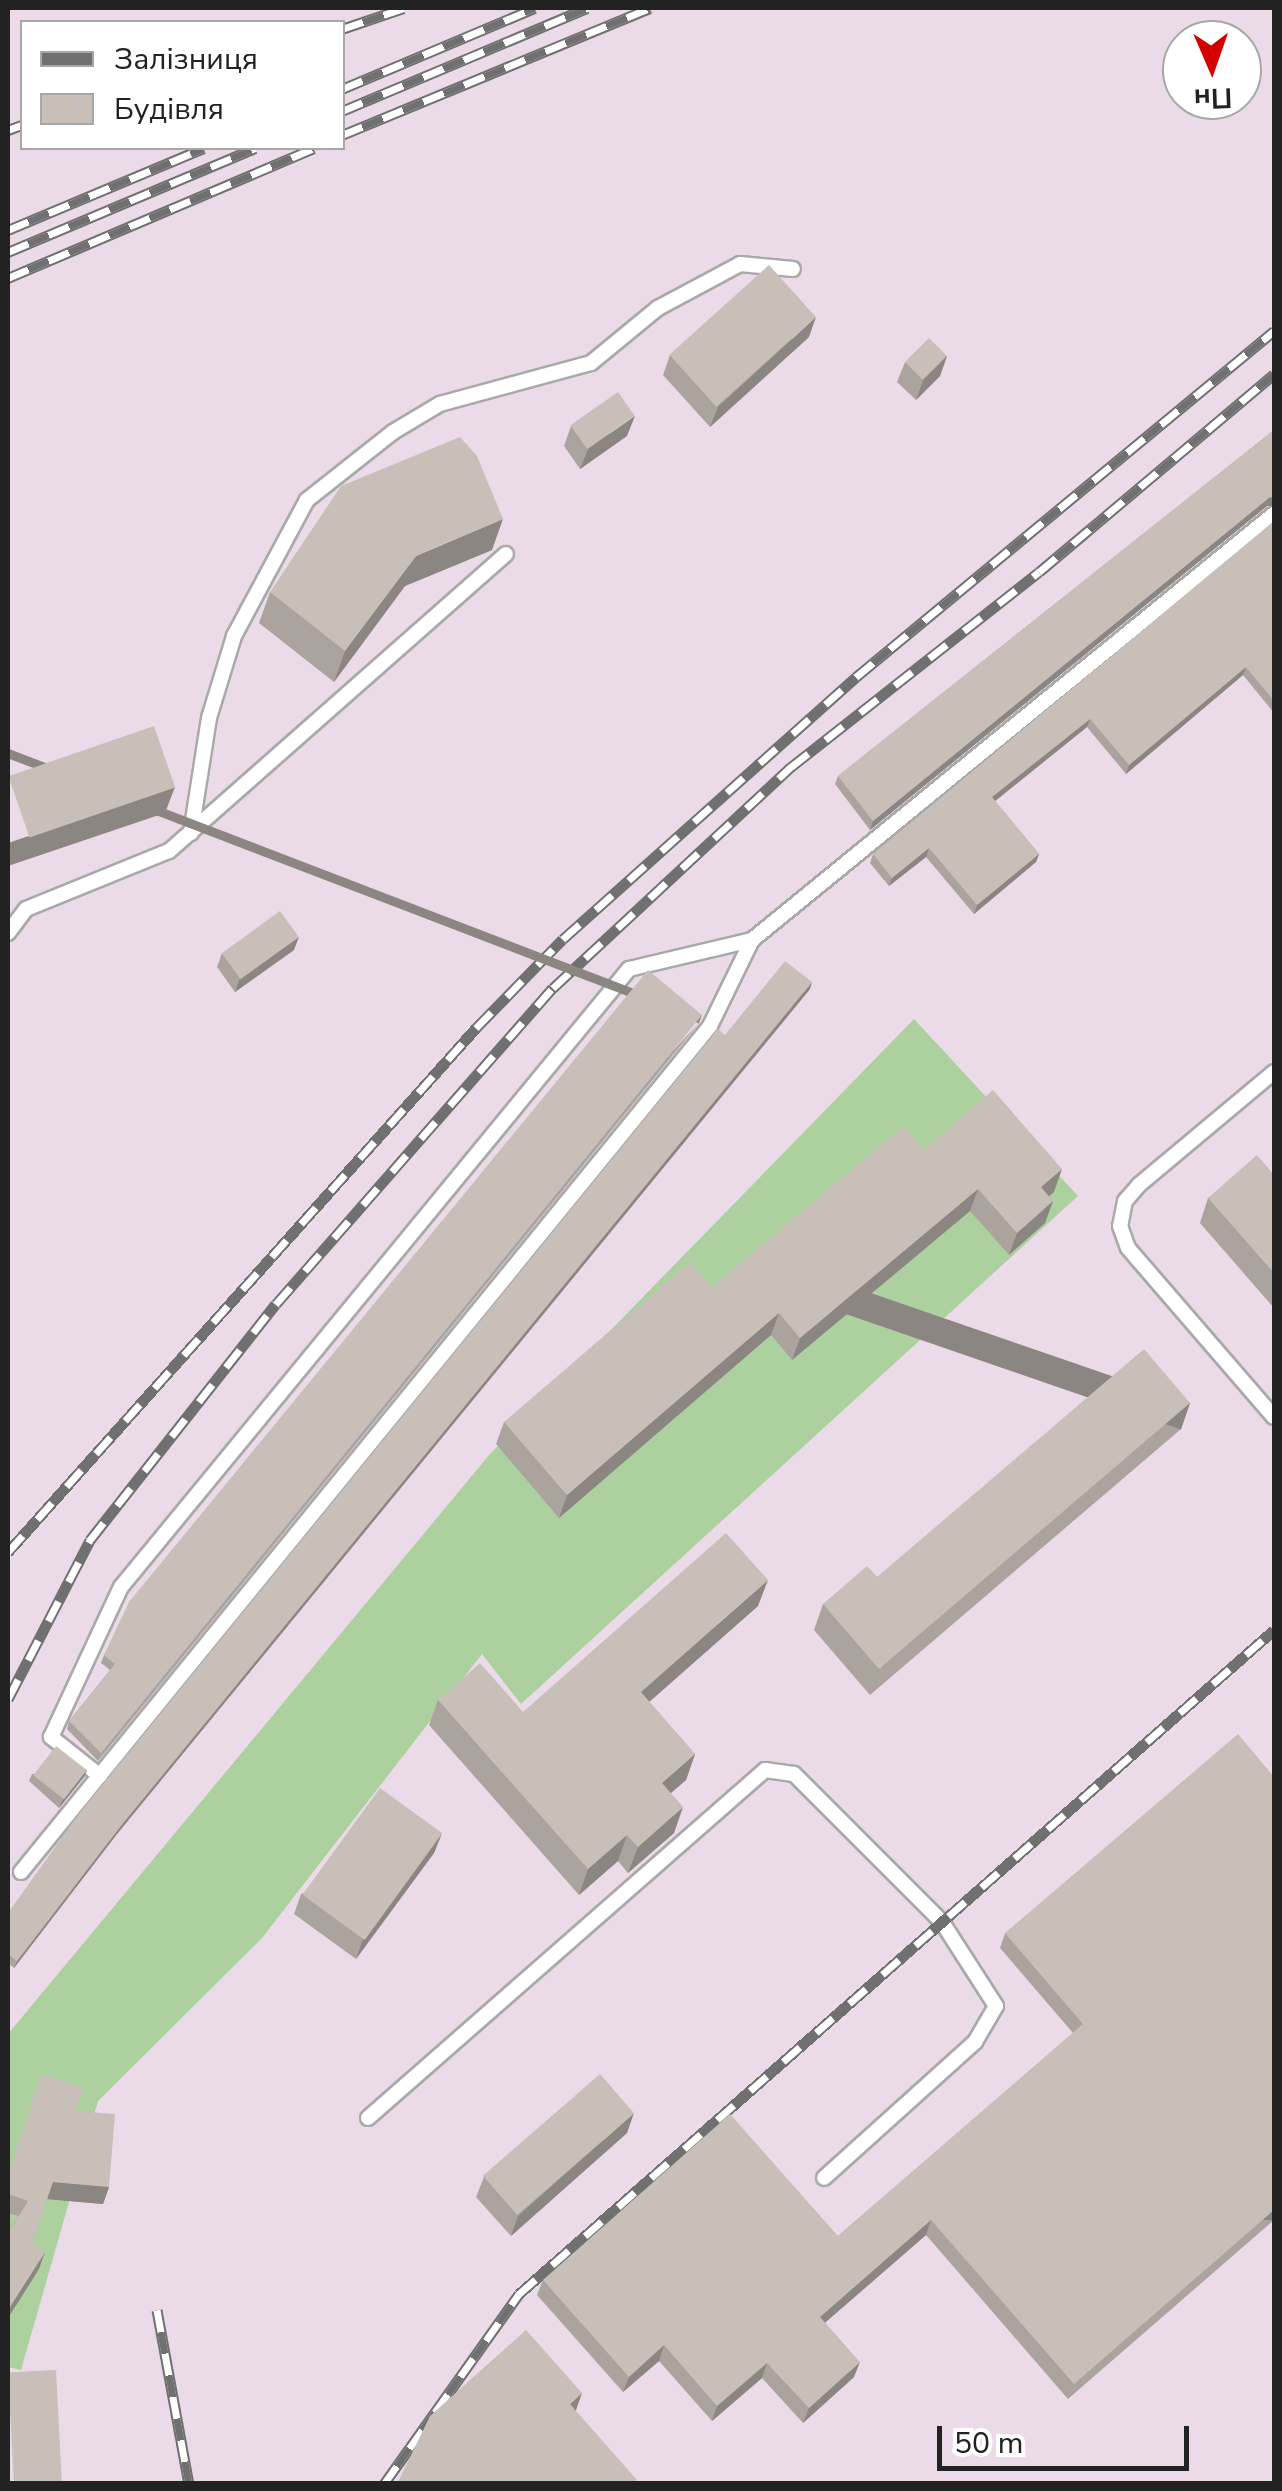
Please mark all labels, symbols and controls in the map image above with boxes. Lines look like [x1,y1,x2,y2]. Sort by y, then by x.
legend [20,20,345,150]
north arrow [1162,20,1262,120]
text: Залізниця [114,39,258,80]
text: Пн [1193,78,1233,118]
text: Будівля [114,89,224,130]
scale bar [942,2406,1194,2468]
text: 50 m [954,2423,1023,2464]

